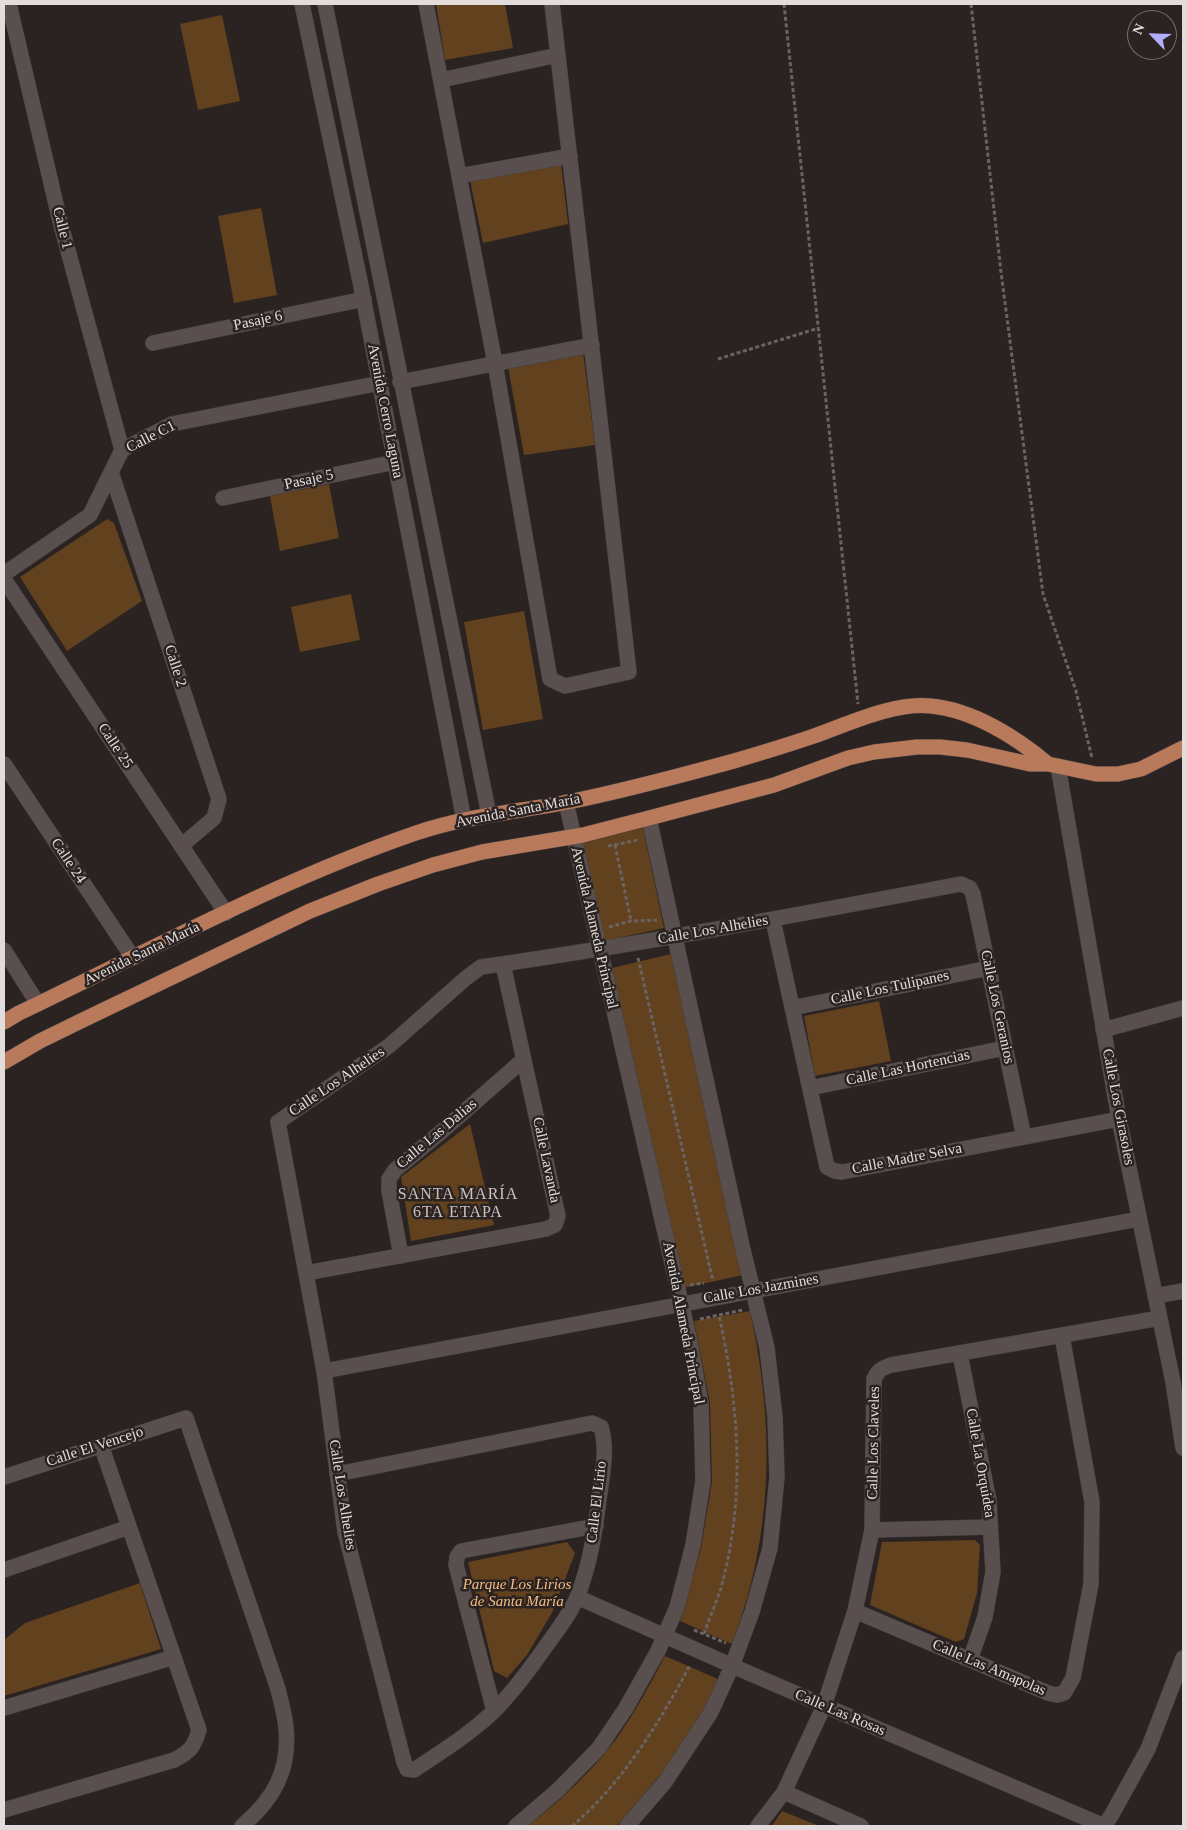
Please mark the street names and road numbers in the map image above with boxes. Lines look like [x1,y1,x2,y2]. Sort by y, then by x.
street label: Calle 1 [48,205,76,251]
street label: Pasaje 6 [232,307,284,335]
street label: Avenida Cerro Laguna [363,342,407,480]
street label: Calle C1 [123,417,179,457]
street label: Pasaje 5 [283,466,335,494]
street label: Calle 2 [160,643,190,689]
street label: Calle 25 [93,720,137,772]
street label: Avenida Santa María [454,790,582,832]
street label: Calle 24 [46,835,90,887]
street label: Avenida Alameda Principal [567,845,621,1011]
street label: Calle Los Alhelies [656,911,770,949]
street label: Avenida Santa María [81,918,203,990]
street label: Calle Los Geranios [976,948,1018,1066]
street label: Calle Los Tulipanes [829,967,951,1009]
street label: Calle Los Alhelies [286,1043,388,1121]
street label: Calle Las Hortencias [845,1046,971,1090]
street label: Calle Los Girasoles [1098,1047,1138,1167]
street label: Calle Las Dalias [393,1095,481,1173]
street label: Calle Lavanda [528,1116,564,1204]
street label: Calle Madre Selva [850,1140,964,1178]
street label: Avenida Alameda Principal [658,1240,708,1406]
street label: Calle Los Jazmines [702,1270,820,1308]
street label: Calle Los Claveles [864,1386,884,1500]
street label: Calle La Orquidea [962,1407,998,1519]
street label: Calle El Vencejo [44,1423,146,1471]
street label: Calle Los Alhelies [324,1438,360,1552]
street label: Calle El Lirio [583,1460,611,1544]
street label: Calle Las Amapolas [930,1636,1048,1700]
street label: Calle Las Rosas [792,1686,888,1740]

